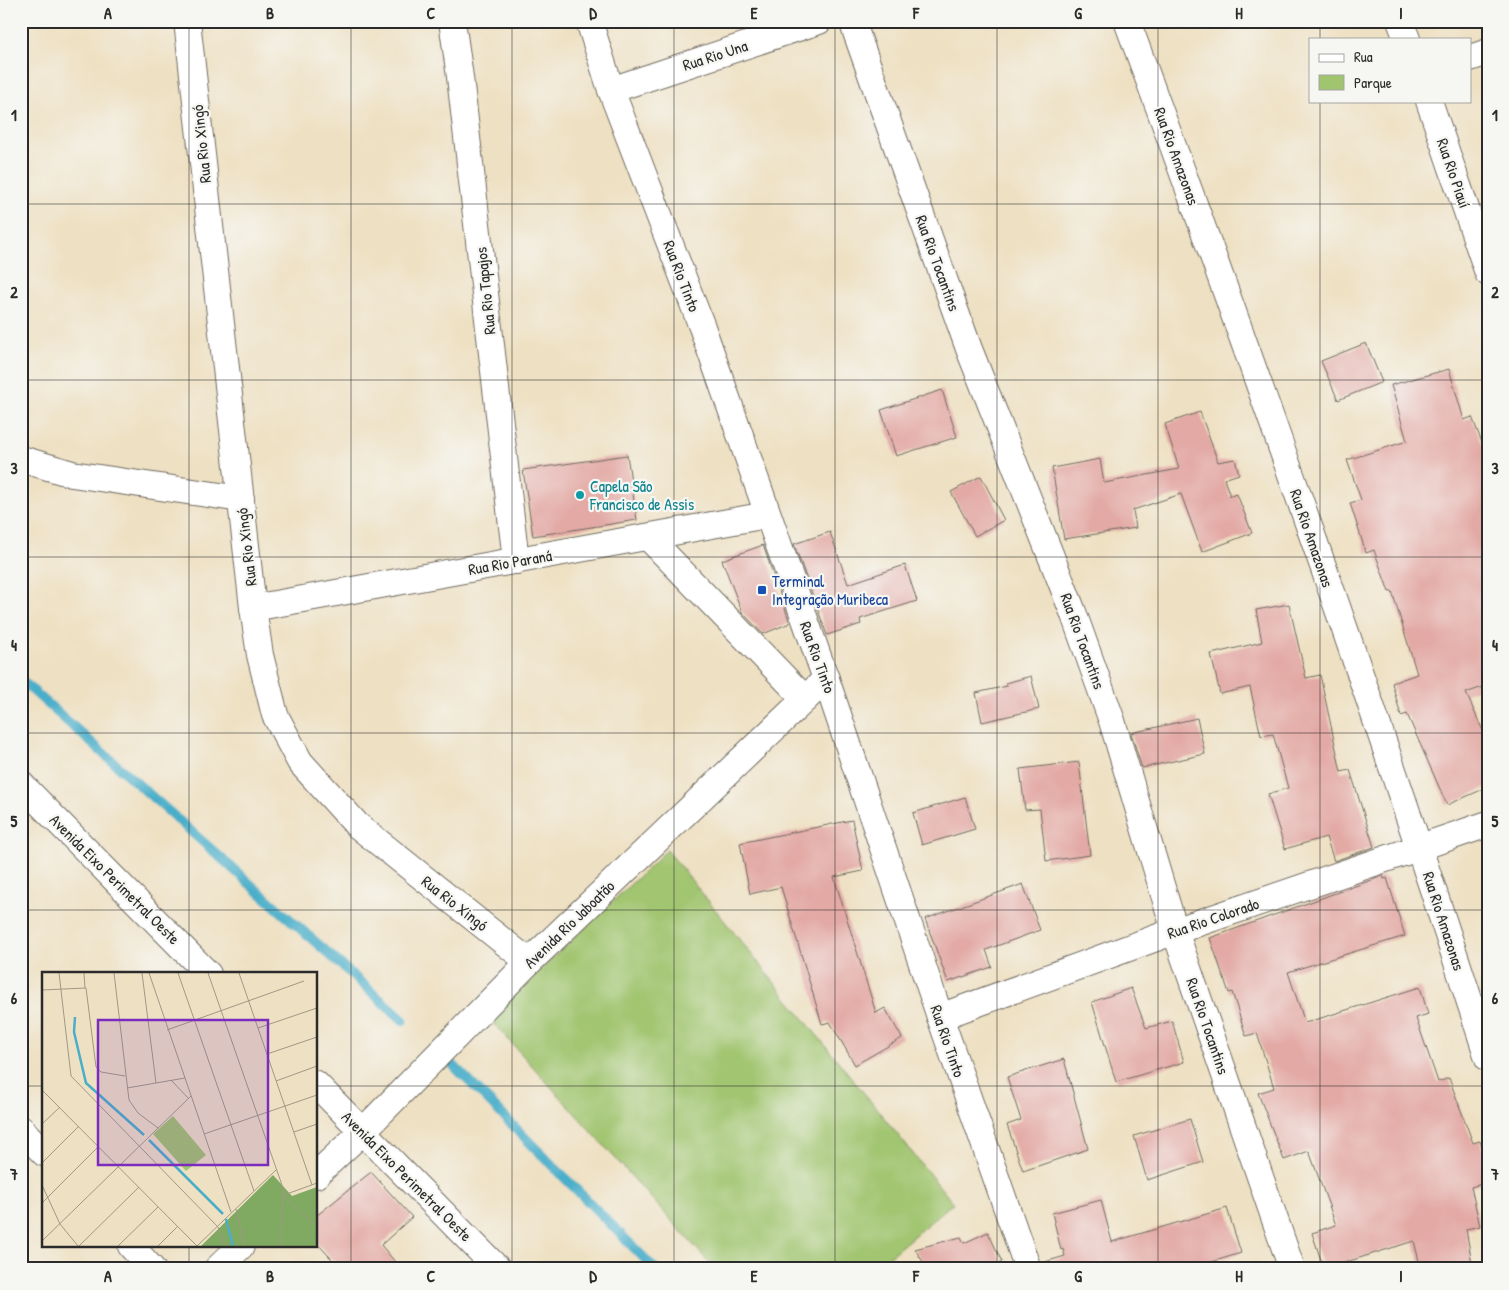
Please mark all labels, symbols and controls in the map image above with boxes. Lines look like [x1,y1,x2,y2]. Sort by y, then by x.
text: A [104,2,112,24]
text: B [266,2,274,24]
text: C [427,2,436,24]
text: D [589,2,597,24]
text: E [750,2,758,24]
text: F [912,2,920,24]
text: G [1074,2,1082,24]
text: H [1235,2,1243,24]
text: I [1399,2,1403,24]
street label: Rua Rio Una [680,34,750,76]
legend [1309,38,1472,102]
text: Rua [1354,46,1373,67]
text: Parque [1354,72,1392,93]
street label: Rua Rio Xingó [186,103,216,184]
text: 1 [11,104,17,126]
street label: Rua Rio Amazonas [1149,104,1205,208]
text: 1 [1492,104,1498,126]
street label: Rua Rio Piauí [1432,135,1476,211]
street label: Rua Rio Tocantins [910,212,966,314]
street label: Rua Rio Tinto [658,237,706,315]
street label: Rua Rio Tapajos [469,246,501,336]
text: 2 [10,281,18,303]
text: 2 [1491,281,1499,303]
text: 3 [10,457,18,479]
text: 3 [1491,457,1499,479]
place label: Capela São Francisco de Assis [589,475,694,515]
street label: Rua Rio Amazonas [1285,486,1339,590]
marker: Capela São Francisco de Assis [574,489,586,501]
street label: Rua Rio Xingó [230,506,262,587]
street label: Rua Rio Paraná [466,544,554,580]
place label: Terminal Integração Muribeca [772,570,888,610]
marker: Terminal Integração Muribeca [756,584,768,596]
street label: Rua Rio Tocantins [1055,590,1111,692]
street label: Rua Rio Tinto [795,618,841,696]
text: 4 [11,634,17,656]
text: 4 [1492,634,1498,656]
street label: Avenida Eixo Perimetral Oeste [45,809,185,949]
text: 5 [11,810,18,832]
text: 5 [1492,810,1499,832]
street label: Rua Rio Amazonas [1418,869,1470,973]
street label: Rua Rio Xingó [417,870,493,936]
street label: Avenida Rio Jaboatão [519,875,620,973]
street label: Rua Rio Colorado [1164,892,1262,944]
inset map [42,972,318,1248]
street label: Rua Rio Tocantins [1181,975,1235,1077]
text: 6 [11,987,18,1009]
text: 6 [1492,987,1499,1009]
street label: Rua Rio Tinto [925,1002,971,1080]
street label: Avenida Eixo Perimetral Oeste [337,1106,477,1246]
text: 7 [9,1163,18,1185]
text: 7 [1490,1163,1499,1185]
text: A [104,1265,112,1287]
text: B [266,1265,274,1287]
text: C [427,1265,436,1287]
text: D [589,1265,597,1287]
text: E [750,1265,758,1287]
text: F [912,1265,920,1287]
text: G [1074,1265,1082,1287]
text: H [1235,1265,1243,1287]
text: I [1399,1265,1403,1287]

